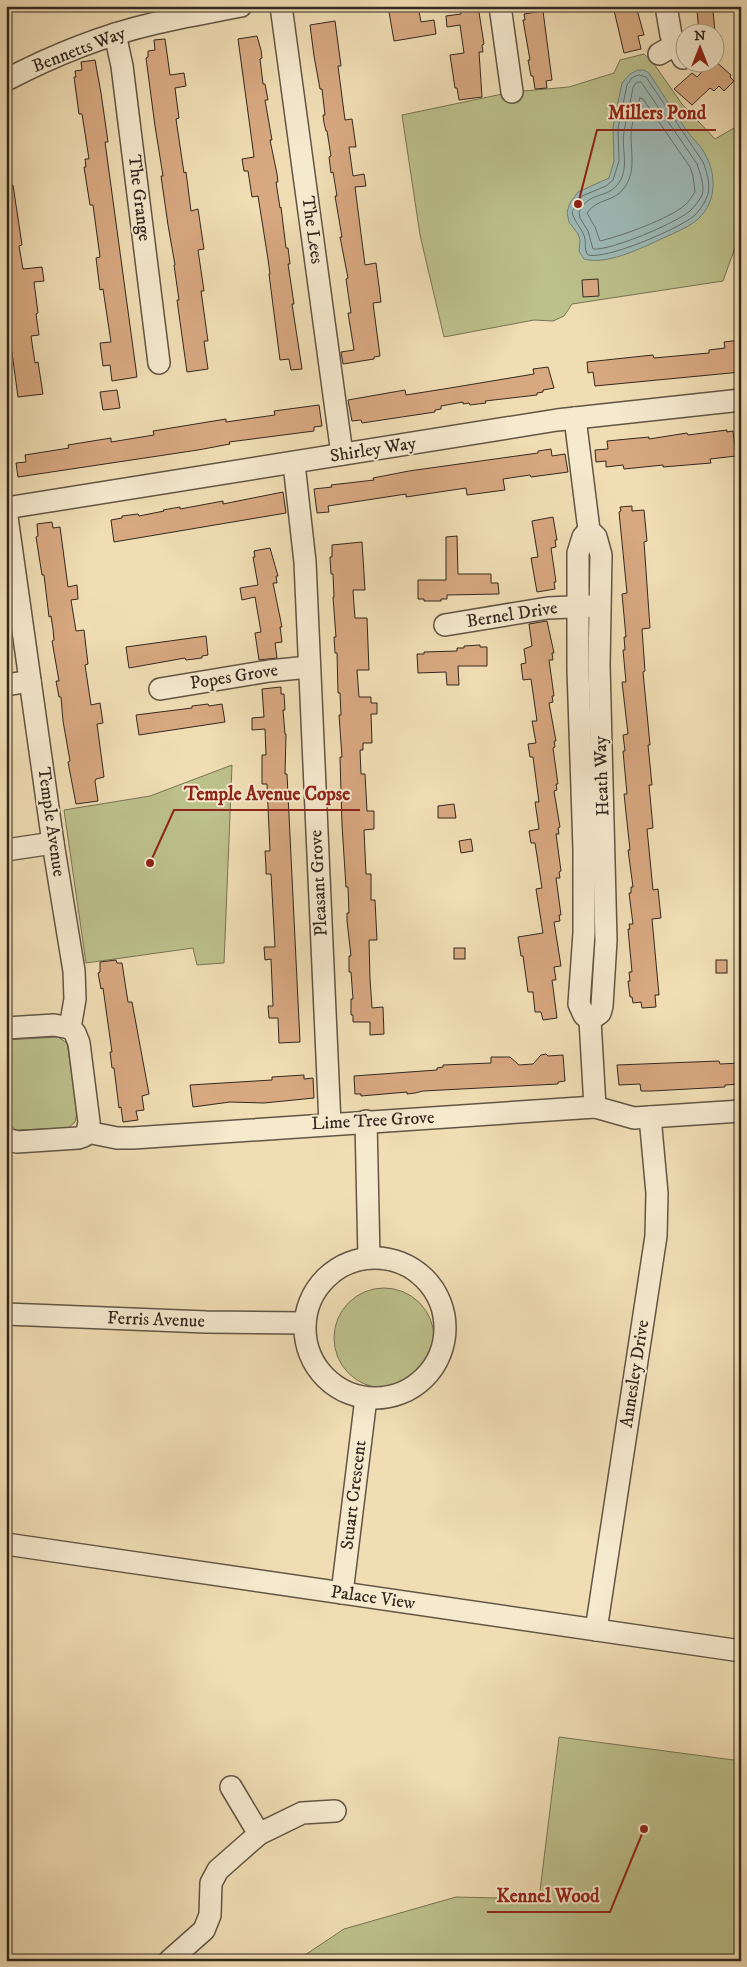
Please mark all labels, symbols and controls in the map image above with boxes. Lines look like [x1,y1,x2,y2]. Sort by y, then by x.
street label: Bennetts Way [29,22,129,78]
north arrow [674,22,724,72]
text: N [694,27,706,45]
callout: Millers Pond [597,96,716,130]
text: Millers Pond [608,102,707,125]
street label: The Grange [123,154,155,242]
street label: The Lees [296,195,328,265]
street label: Shirley Way [328,432,418,468]
street label: Bernel Drive [465,597,559,633]
street label: Popes Grove [189,659,279,695]
street label: Heath Way [590,735,614,817]
street label: Temple Avenue [32,766,70,878]
callout: Temple Avenue Copse [174,776,360,810]
text: Temple Avenue Copse [183,783,350,806]
street label: Pleasant Grove [305,829,333,937]
street label: Lime Tree Grove [311,1107,435,1135]
street label: Ferris Avenue [107,1307,205,1333]
street label: Annesley Drive [616,1318,654,1430]
street label: Stuart Crescent [336,1439,372,1551]
street label: Palace View [329,1581,417,1615]
callout: Kennel Wood [487,1878,610,1912]
text: Kennel Wood [497,1885,600,1908]

